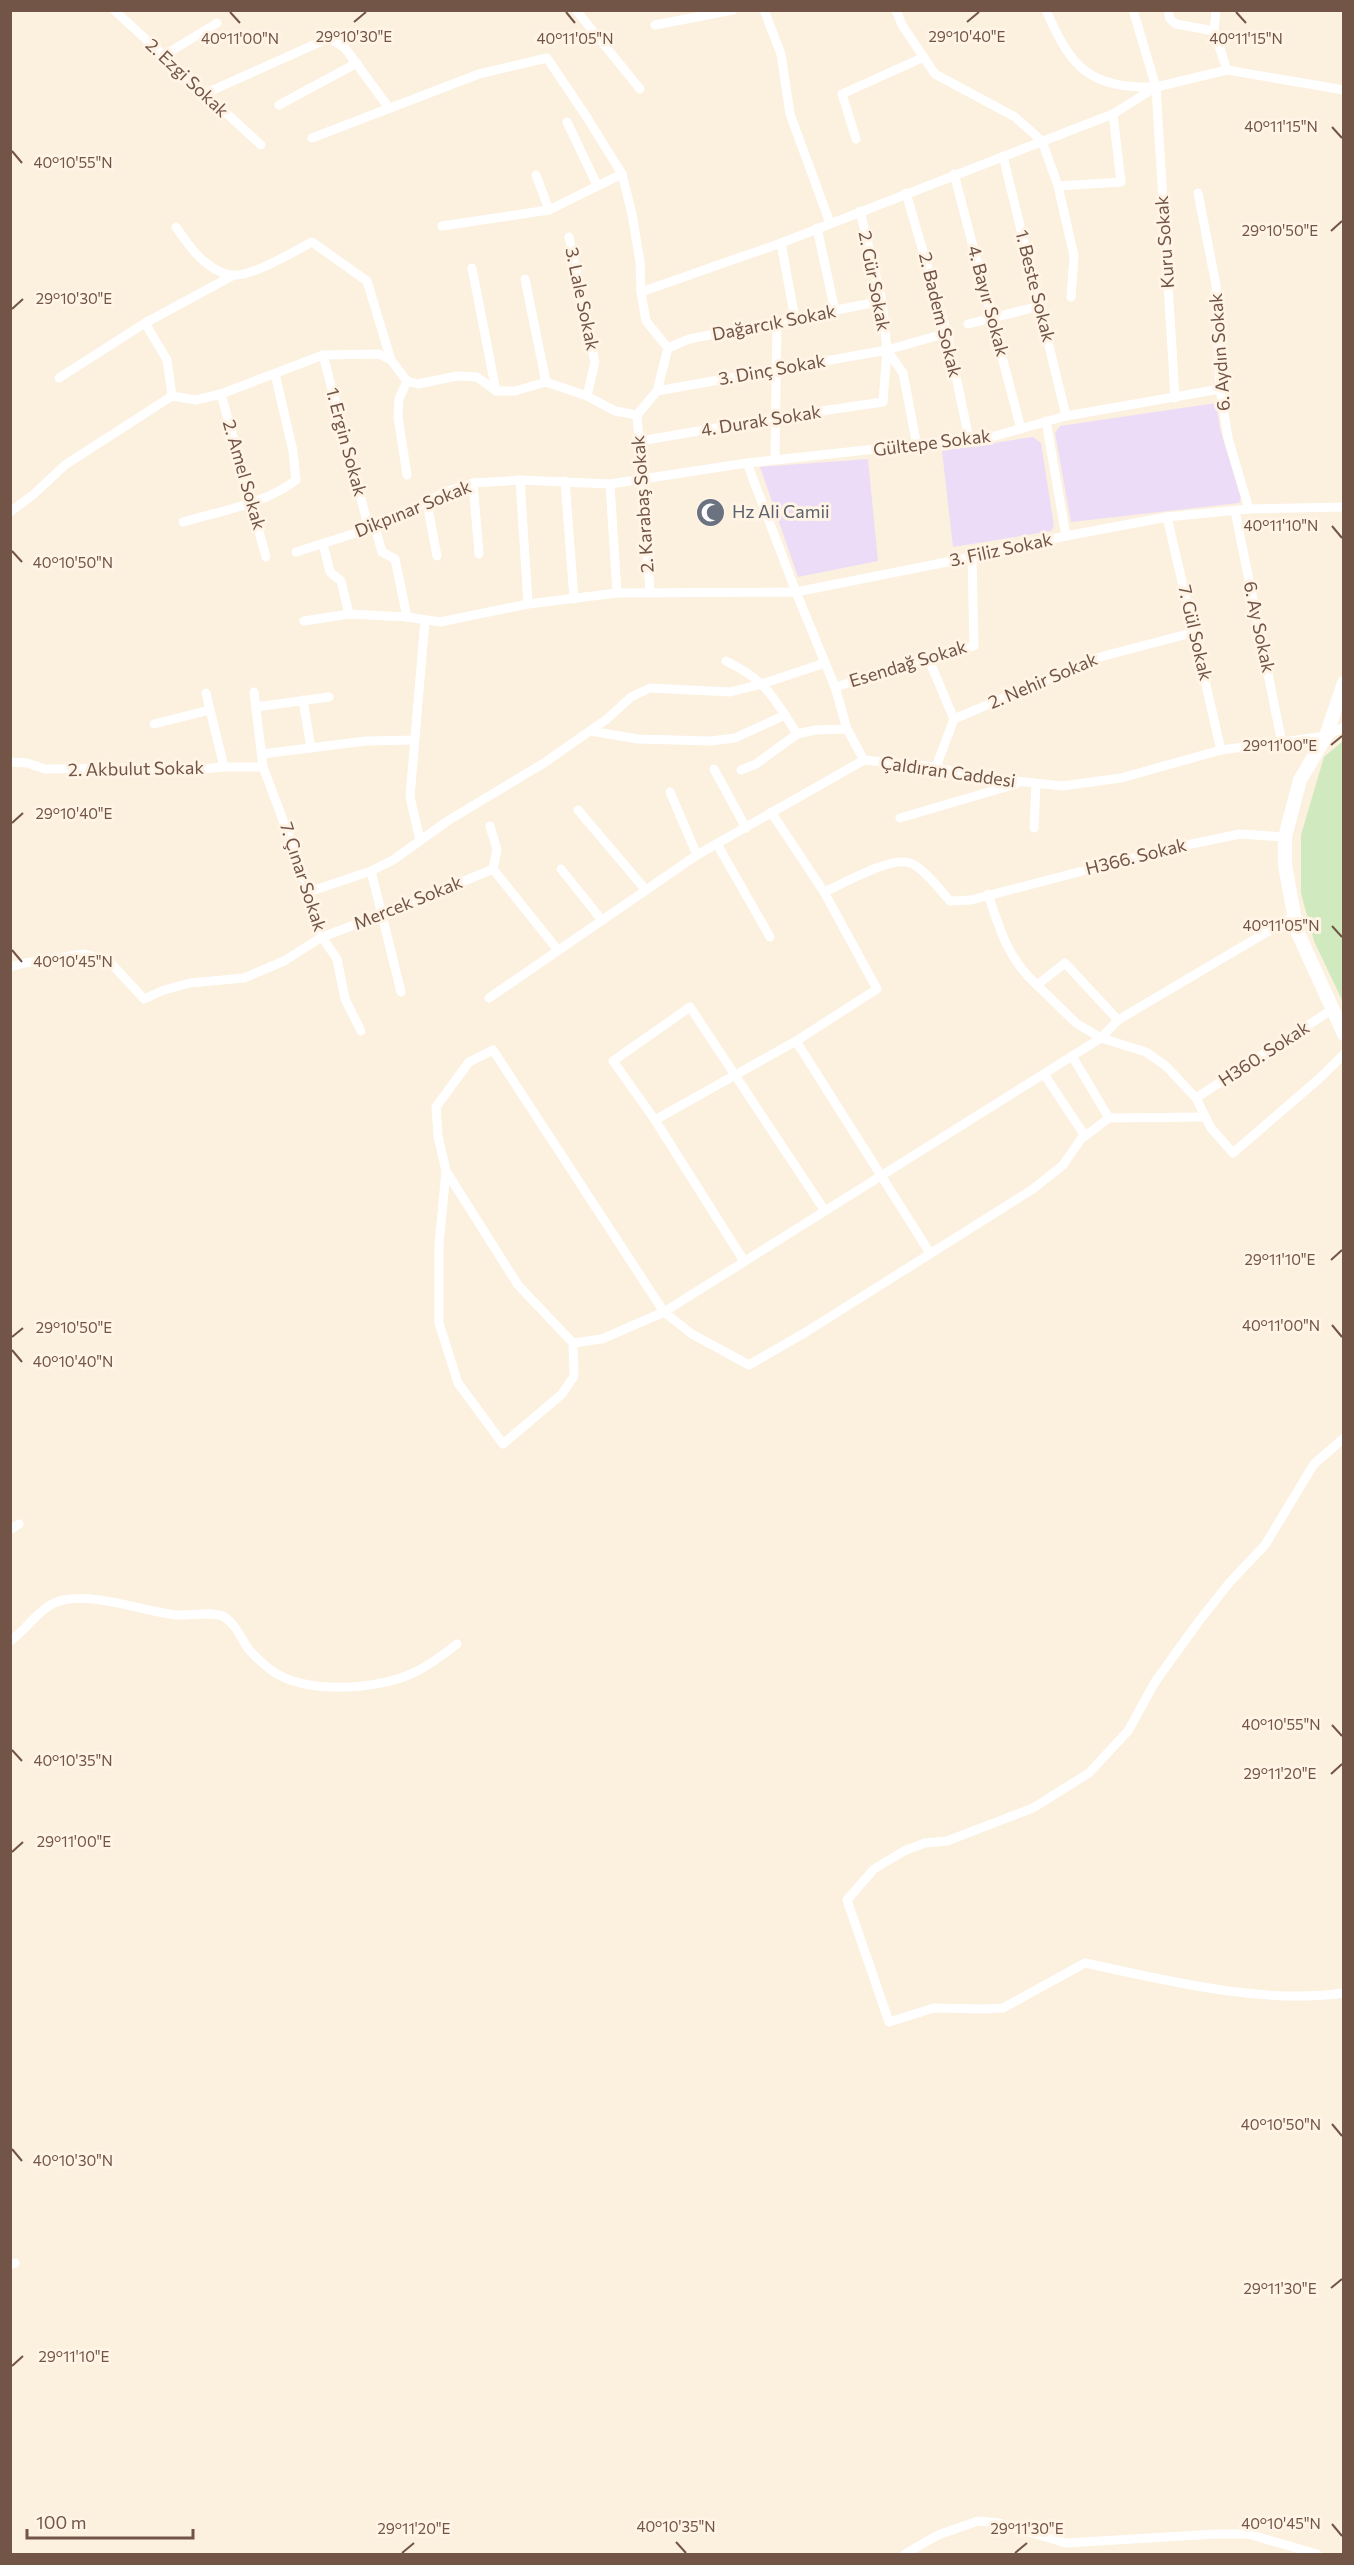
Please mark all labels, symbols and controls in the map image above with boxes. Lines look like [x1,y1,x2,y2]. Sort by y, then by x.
text: 29°10'30"E [316,27,392,45]
text: 29°10'40"E [929,27,1006,45]
text: 40°11'00"N [201,29,279,47]
text: 40°11'05"N [537,29,613,47]
text: 40°11'15"N [1209,29,1283,47]
street label: 2. Ezgi Sokak [142,33,234,121]
text: 40°11'15"N [1244,117,1318,135]
text: 40°10'55"N [33,153,113,171]
street label: Kuru Sokak [1150,195,1178,289]
text: 29°10'50"E [1242,221,1318,239]
street label: 1. Beste Sokak [1011,227,1061,344]
street label: 2. Gür Sokak [854,229,896,333]
street label: 4. Bayır Sokak [964,243,1014,359]
street label: 3. Lale Sokak [561,245,605,353]
street label: 2. Badem Sokak [915,250,967,380]
text: 29°10'30"E [36,289,112,307]
street label: 6. Aydın Sokak [1204,292,1234,412]
street label: Dağarcık Sokak [710,299,838,345]
street label: 3. Dinç Sokak [717,349,827,389]
street label: 1. Ergin Sokak [322,385,372,499]
street label: 4. Durak Sokak [699,400,823,440]
street label: 2. Amel Sokak [219,417,271,533]
street label: Gültepe Sokak [872,424,992,460]
street label: 2. Karabaş Sokak [626,434,658,573]
street label: Dikpınar Sokak [351,475,474,541]
mosque icon: Hz Ali Camii [695,496,727,528]
place label: Hz Ali Camii [732,500,830,522]
text: 40°11'10"N [1244,516,1318,534]
street label: 3. Filiz Sokak [947,527,1054,571]
text: 40°10'50"N [33,553,113,571]
street label: 6. Ay Sokak [1240,579,1280,675]
street label: 7. Gül Sokak [1174,583,1218,683]
street label: Esendağ Sokak [846,635,969,691]
street label: 2. Nehir Sokak [985,647,1101,713]
text: 29°11'00"E [1243,736,1317,754]
street label: Çaldıran Caddesi [879,751,1017,791]
street label: 2. Akbulut Sokak [68,756,205,780]
text: 29°10'40"E [36,804,113,822]
street label: 7. Çınar Sokak [276,819,332,934]
street label: H366. Sokak [1083,833,1189,879]
street label: Mercek Sokak [350,870,465,934]
text: 40°11'05"N [1243,916,1319,934]
text: 40°10'45"N [33,952,113,970]
street label: H360. Sokak [1214,1015,1313,1091]
text: 29°11'10"E [1245,1250,1316,1268]
text: 40°11'00"N [1242,1316,1320,1334]
text: 29°10'50"E [36,1318,112,1336]
text: 40°10'40"N [33,1352,113,1370]
text: 40°10'55"N [1241,1715,1321,1733]
text: 40°10'35"N [33,1751,113,1769]
text: 29°11'20"E [1244,1764,1316,1782]
text: 29°11'00"E [37,1832,111,1850]
text: 40°10'50"N [1241,2115,1321,2133]
text: 40°10'30"N [33,2151,113,2169]
text: 29°11'30"E [1243,2279,1317,2297]
text: 29°11'10"E [39,2347,110,2365]
scale bar [27,2502,194,2540]
text: 100 m [36,2511,86,2533]
text: 40°10'45"N [1241,2514,1321,2532]
text: 40°10'35"N [636,2517,716,2535]
text: 29°11'20"E [378,2519,450,2537]
text: 29°11'30"E [990,2519,1064,2537]

